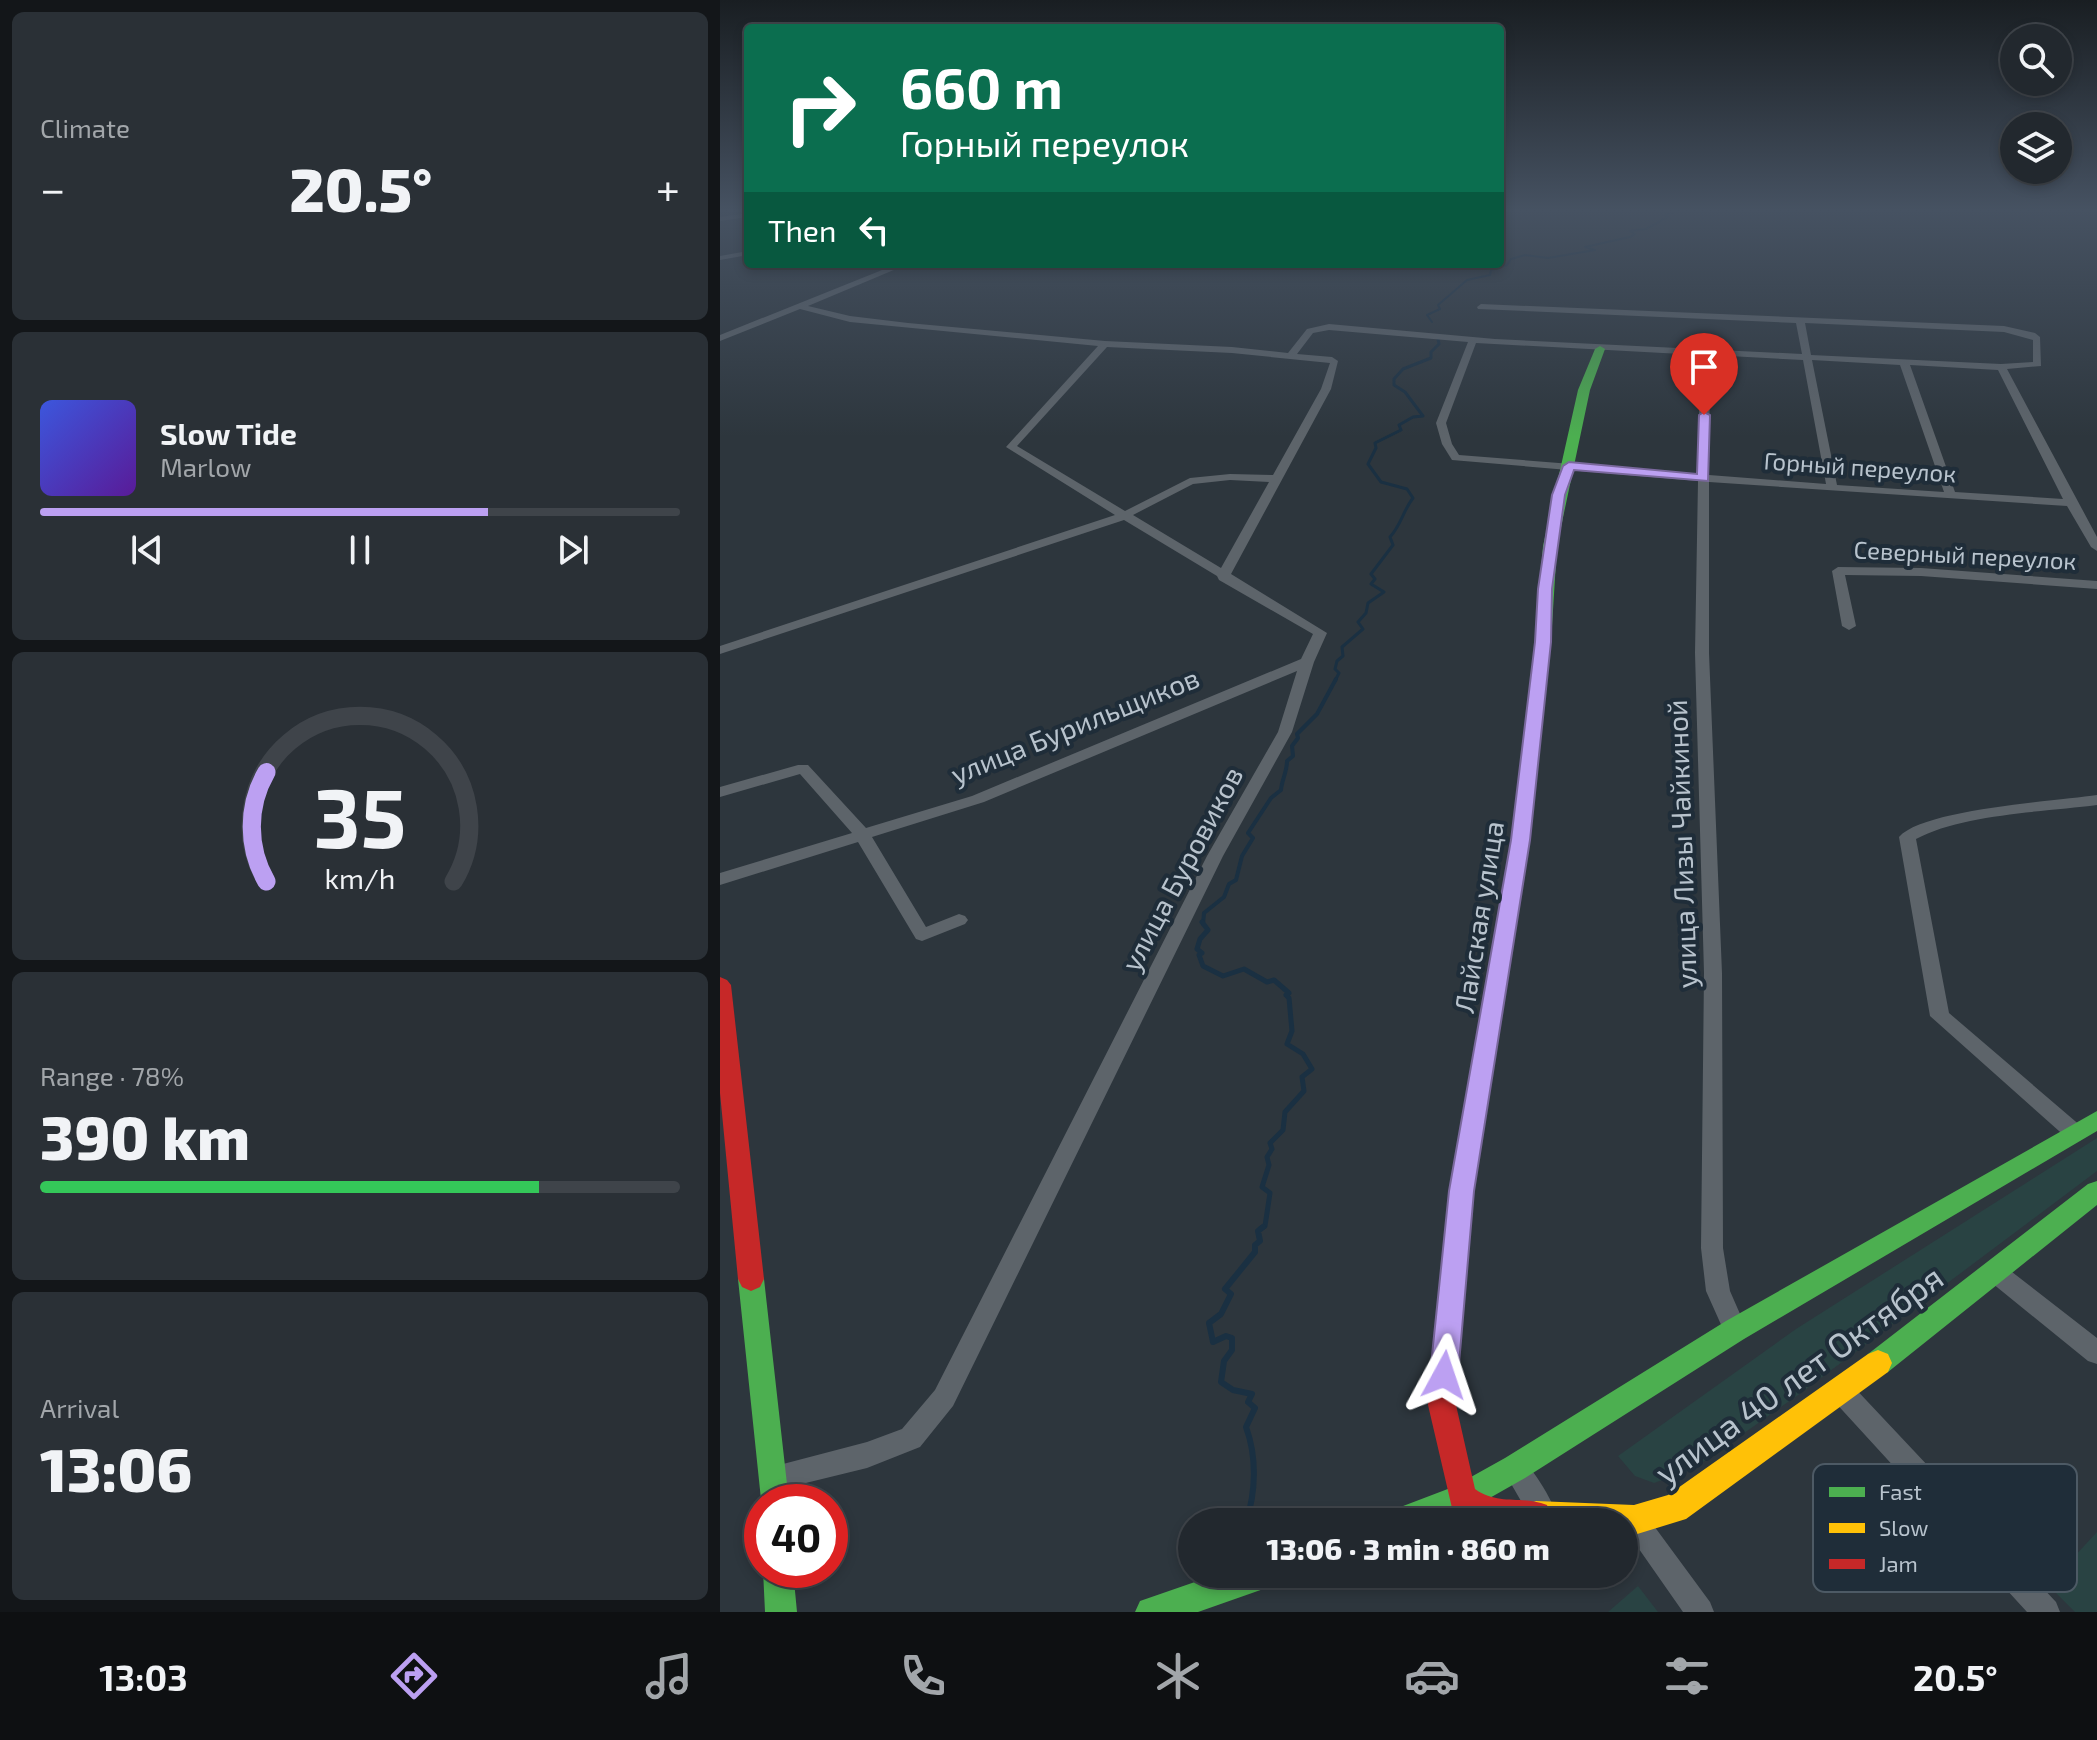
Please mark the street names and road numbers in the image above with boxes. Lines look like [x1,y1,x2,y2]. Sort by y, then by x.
street label: Горный переулок [1763,445,1957,489]
street label: Северный переулок [1853,534,2077,576]
street label: улица Бурильщиков [945,660,1204,790]
street label: улица Лизы Чайкиной [1659,699,1703,989]
street label: улица Буровиков [1113,761,1249,977]
street label: Лайская улица [1446,818,1510,1015]
street label: улица 40 лет Октября [1646,1255,1951,1493]

